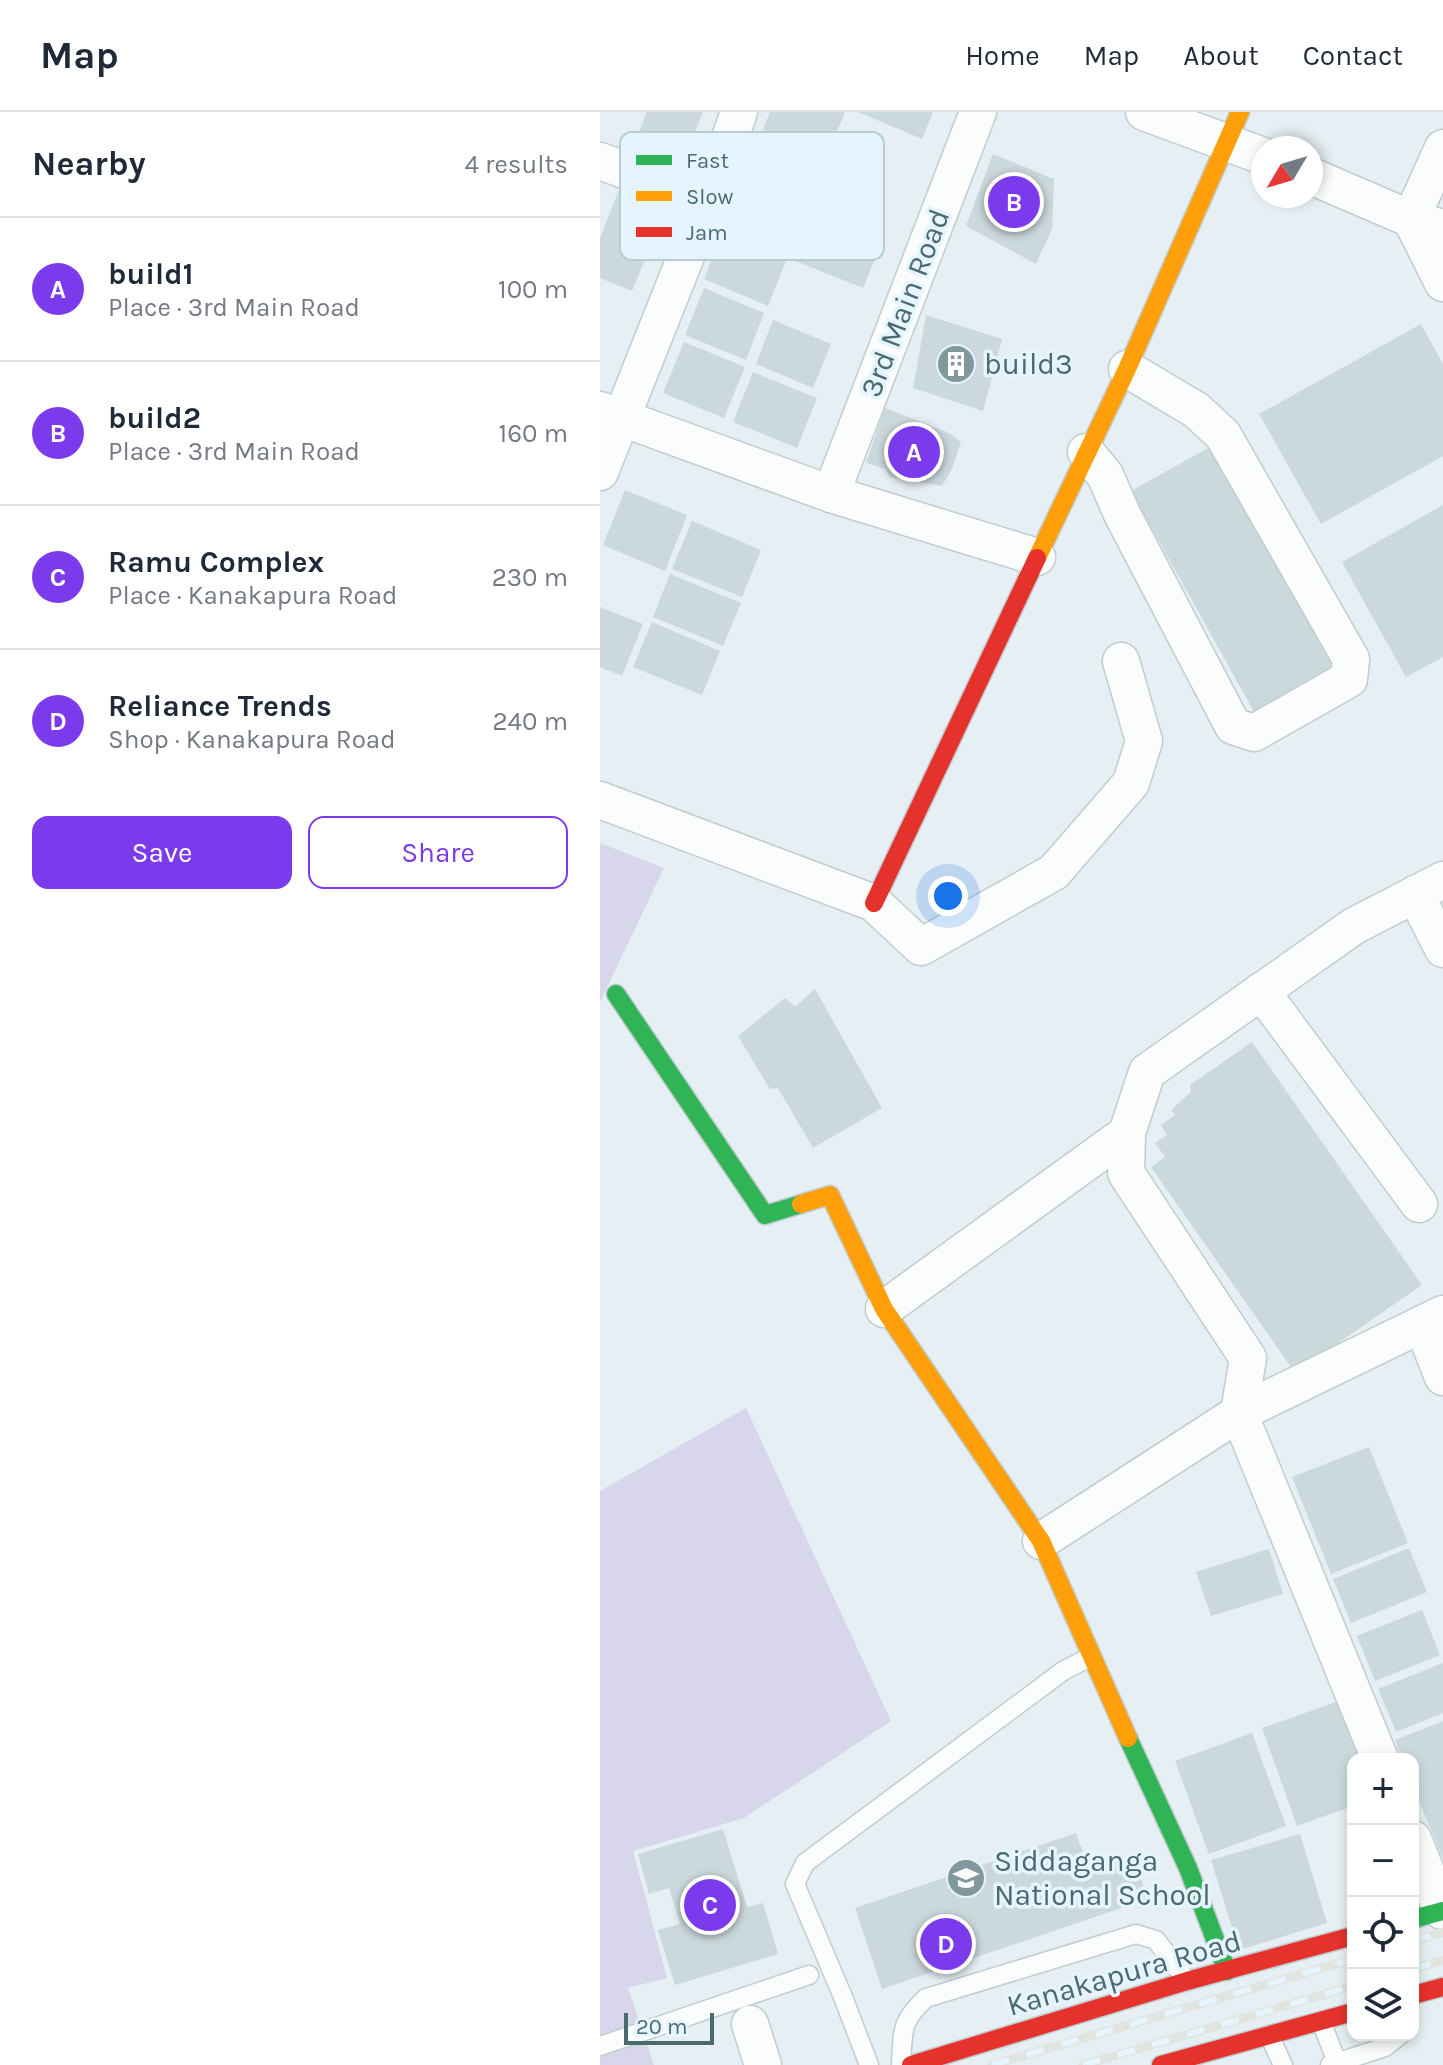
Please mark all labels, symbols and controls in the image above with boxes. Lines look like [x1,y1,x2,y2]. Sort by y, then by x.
text: Map [40,33,119,78]
text: Home [965,39,1040,72]
text: Map [1084,39,1139,72]
text: About [1183,39,1259,72]
text: Contact [1303,39,1403,72]
legend [620,132,884,260]
north arrow [1251,136,1323,208]
text: Nearby [32,144,146,184]
text: Fast [686,148,729,174]
text: 4 results [464,149,568,180]
pin: B [988,172,1040,232]
text: Slow [686,184,733,210]
street label: 3rd Main Road [853,204,957,402]
text: Jam [686,220,728,246]
text: build1 [108,256,193,292]
text: A [50,274,66,305]
text: 100 m [498,274,568,305]
text: Place · 3rd Main Road [108,292,360,323]
building icon: build3 [935,343,977,385]
place label: build3 [984,346,1073,382]
text: build2 [108,400,201,436]
text: B [50,418,66,449]
text: 160 m [499,418,568,449]
pin: A [888,422,940,482]
text: Place · 3rd Main Road [108,436,360,467]
text: Ramu Complex [108,544,324,580]
text: C [50,562,66,593]
text: 230 m [492,562,568,593]
text: Place · Kanakapura Road [108,580,398,611]
text: Reliance Trends [108,688,332,724]
text: D [49,706,67,737]
text: 240 m [492,706,568,737]
text: Shop · Kanakapura Road [108,724,396,755]
button: Save [32,816,292,889]
button: Share [308,816,568,889]
your location [928,876,968,916]
map controls [1347,1753,1419,2041]
button: + [1347,1753,1419,1825]
button: − [1347,1825,1419,1897]
place label: Siddaganga National School [994,1843,1211,1913]
school or university icon: Siddaganga National School [945,1857,987,1899]
pin: C [684,1875,736,1935]
button: locate [1347,1897,1419,1969]
pin: D [920,1914,972,1974]
street label: Kanakapura Road [1003,1922,1245,2024]
button: layers [1347,1969,1419,2041]
scale bar [624,2009,714,2045]
text: 20 m [636,2014,688,2040]

